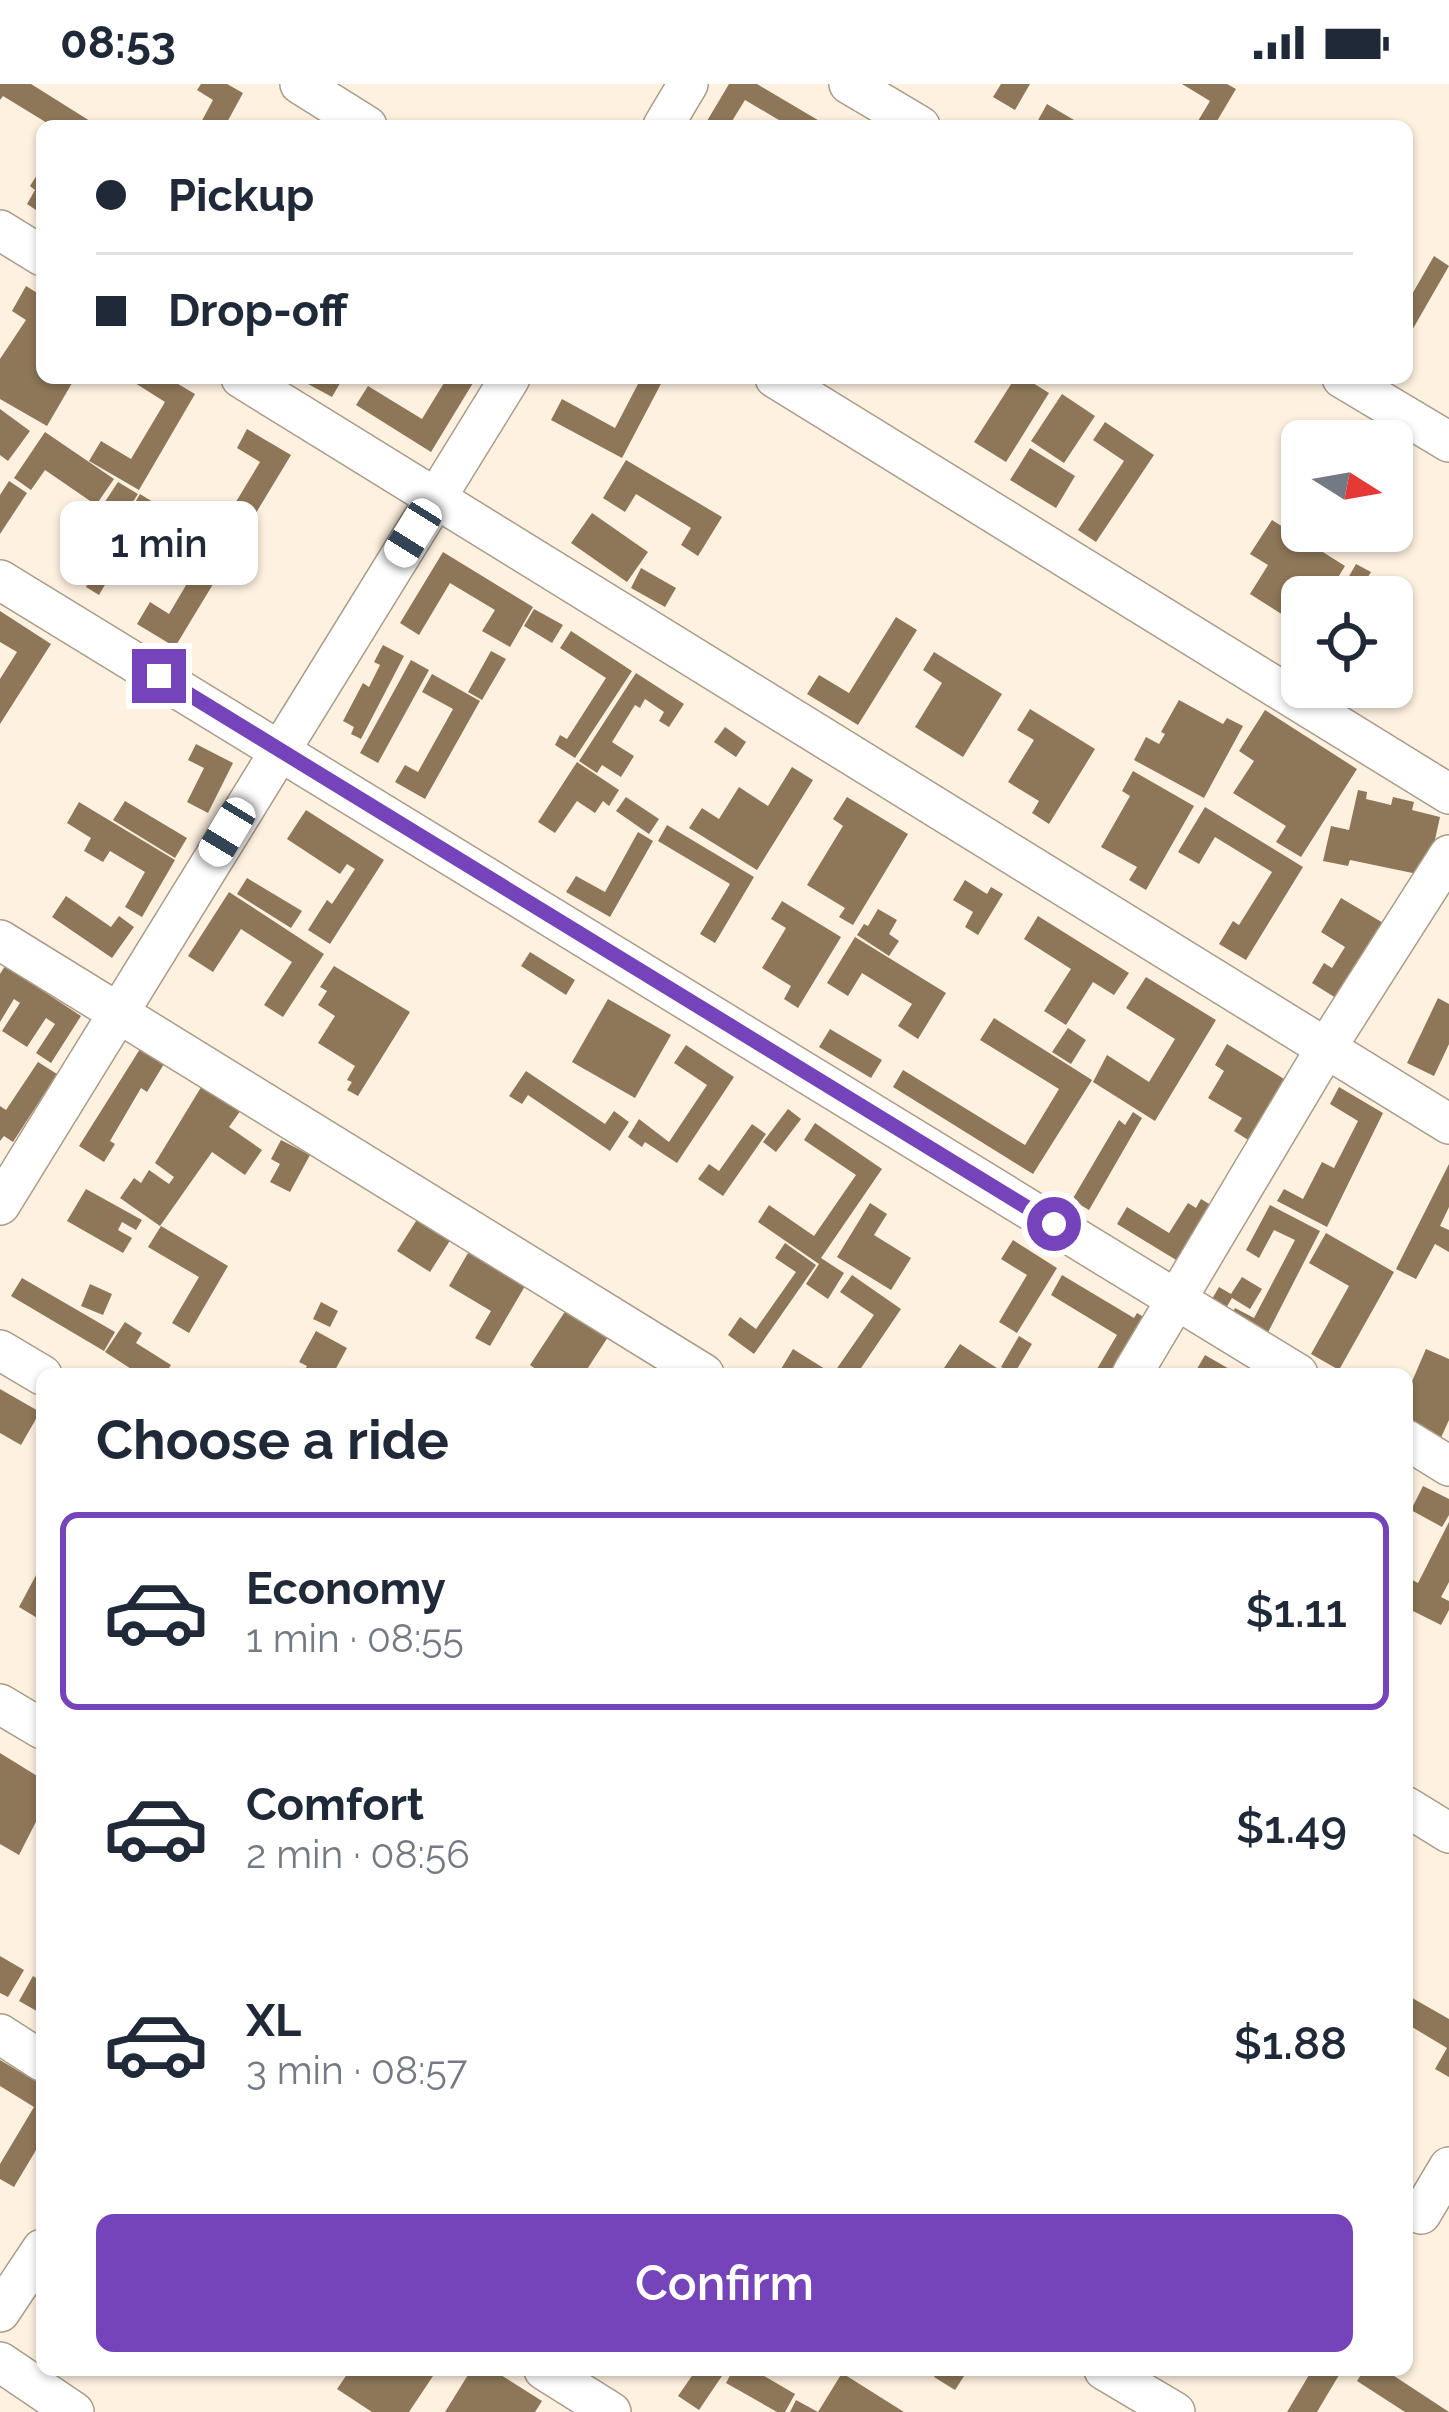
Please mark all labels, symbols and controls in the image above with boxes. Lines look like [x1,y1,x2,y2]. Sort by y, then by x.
text: 08:53 [60,16,176,69]
text: Pickup [168,169,314,222]
text: Drop-off [168,284,348,337]
north arrow [1281,420,1413,552]
map controls [1281,420,1413,708]
car [379,493,447,573]
callout: 1 min [60,502,258,586]
text: 1 min [111,520,207,566]
button: locate [1281,576,1413,708]
route end [132,649,186,703]
car [193,792,261,872]
route start [1027,1197,1081,1251]
text: Choose a ride [96,1408,449,1472]
icon: car [102,1557,210,1665]
text: Economy [246,1562,446,1615]
text: $1.11 [1246,1585,1347,1638]
text: 1 min · 08:55 [246,1615,464,1661]
icon: car [102,1773,210,1881]
text: Comfort [246,1778,424,1831]
text: $1.49 [1236,1801,1347,1854]
text: 2 min · 08:56 [246,1831,470,1877]
icon: car [102,1989,210,2097]
text: XL [246,1994,301,2047]
text: $1.88 [1234,2017,1347,2070]
text: 3 min · 08:57 [246,2047,467,2093]
button: Confirm [96,2214,1353,2352]

